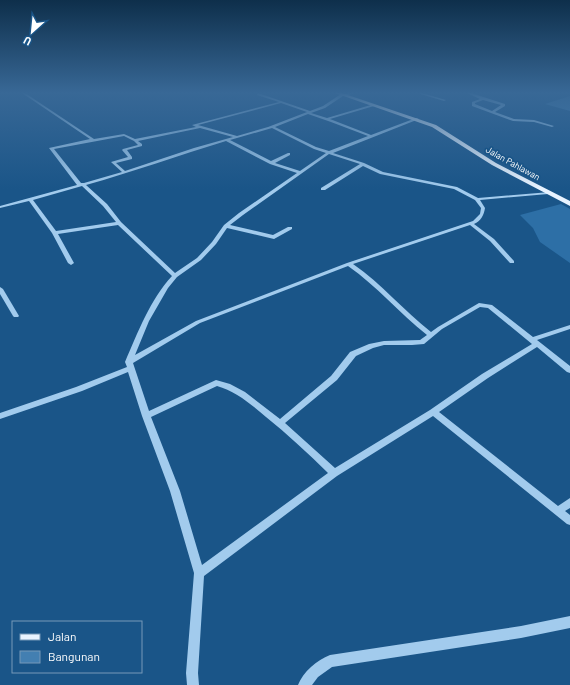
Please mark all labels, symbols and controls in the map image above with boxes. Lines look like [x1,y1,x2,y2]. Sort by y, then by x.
north arrow [12,12,52,52]
text: U [21,34,33,49]
street label: Jalan Pahlawan [484,144,542,183]
legend [12,621,142,673]
text: Jalan [48,629,76,643]
text: Bangunan [48,649,100,663]

